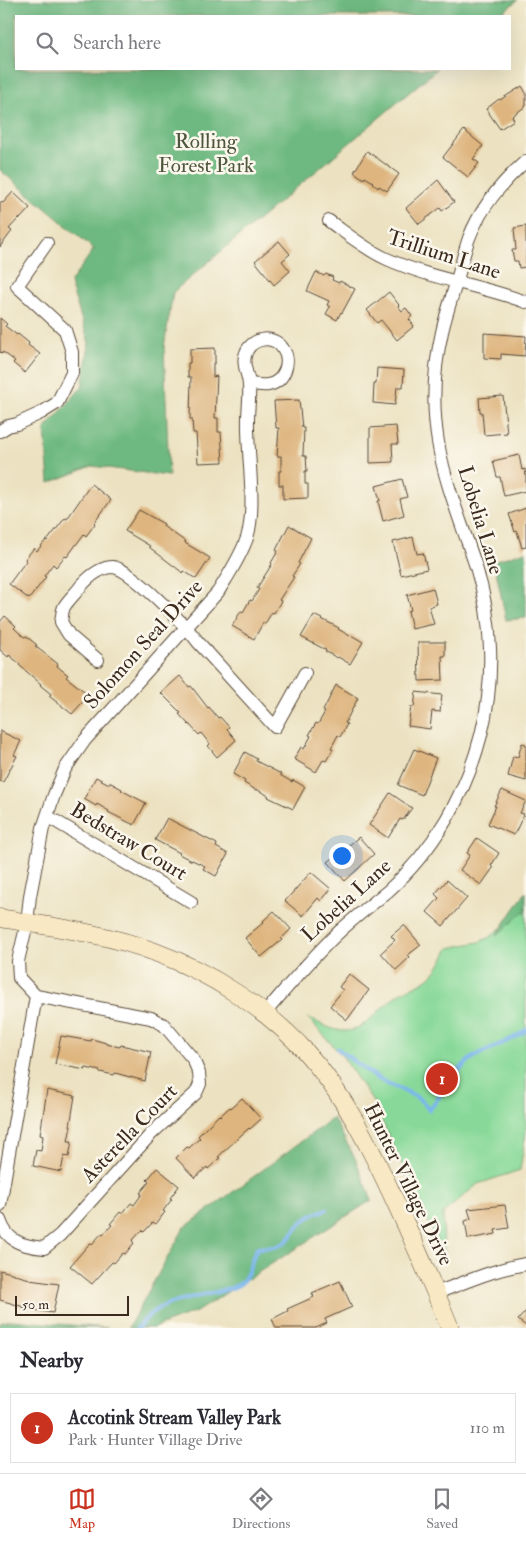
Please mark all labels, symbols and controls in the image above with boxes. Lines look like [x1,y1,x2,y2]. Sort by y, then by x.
search box [15,15,511,70]
icon: search [33,29,61,57]
text: Search here [73,31,161,55]
park label: Rolling Forest Park [158,128,254,179]
street label: Trillium Lane [384,223,504,286]
street label: Lobelia Lane [451,463,510,578]
street label: Solomon Seal Drive [78,574,209,715]
street label: Bedstraw Court [65,796,192,887]
your location [329,843,355,869]
street label: Lobelia Lane [296,853,397,948]
pin: 1 [426,1060,458,1098]
street label: Asterella Court [75,1078,183,1189]
street label: Hunter Village Drive [357,1098,460,1270]
scale bar [15,1293,129,1316]
text: 50 m [22,1296,49,1313]
text: Nearby [20,1347,83,1374]
text: Accotink Stream Valley Park [68,1406,281,1430]
text: 1 [34,1418,40,1438]
text: 110 m [470,1418,505,1438]
text: Park · Hunter Village Drive [68,1430,242,1450]
tab: Map [68,1485,96,1532]
tab: Directions [232,1485,290,1532]
tab: Saved [426,1485,458,1532]

